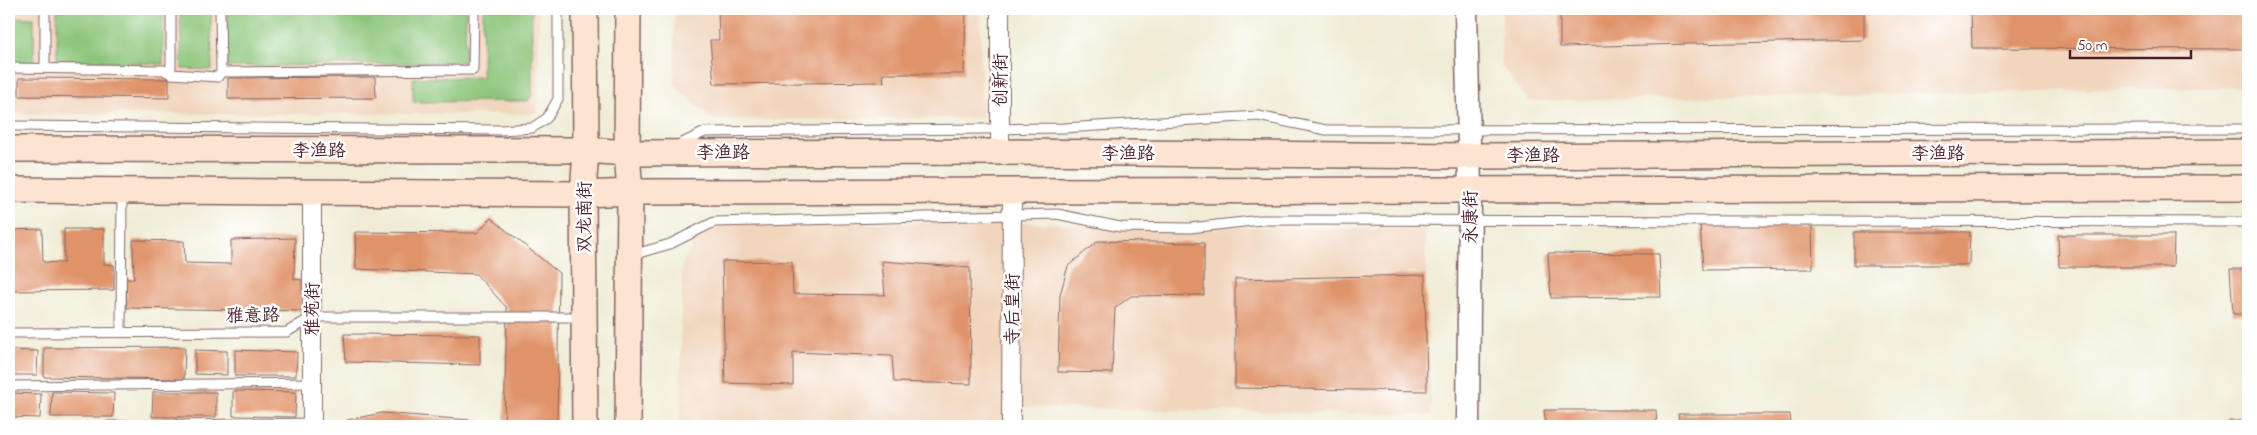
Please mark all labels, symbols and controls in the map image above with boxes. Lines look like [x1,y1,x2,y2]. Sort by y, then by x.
scale bar [2070,28,2191,60]
text: 50 m [2077,35,2108,57]
street label: 创新街 [989,53,1015,107]
street label: 李渔路 [292,139,346,165]
street label: 李渔路 [696,141,750,167]
street label: 李渔路 [1101,142,1155,168]
street label: 李渔路 [1911,142,1965,168]
street label: 李渔路 [1506,144,1560,170]
street label: 双龙南街 [573,181,599,253]
street label: 永康街 [1459,190,1485,244]
street label: 寺后皇街 [1001,273,1027,345]
street label: 雅苑街 [301,282,327,336]
street label: 雅意路 [226,304,280,330]

